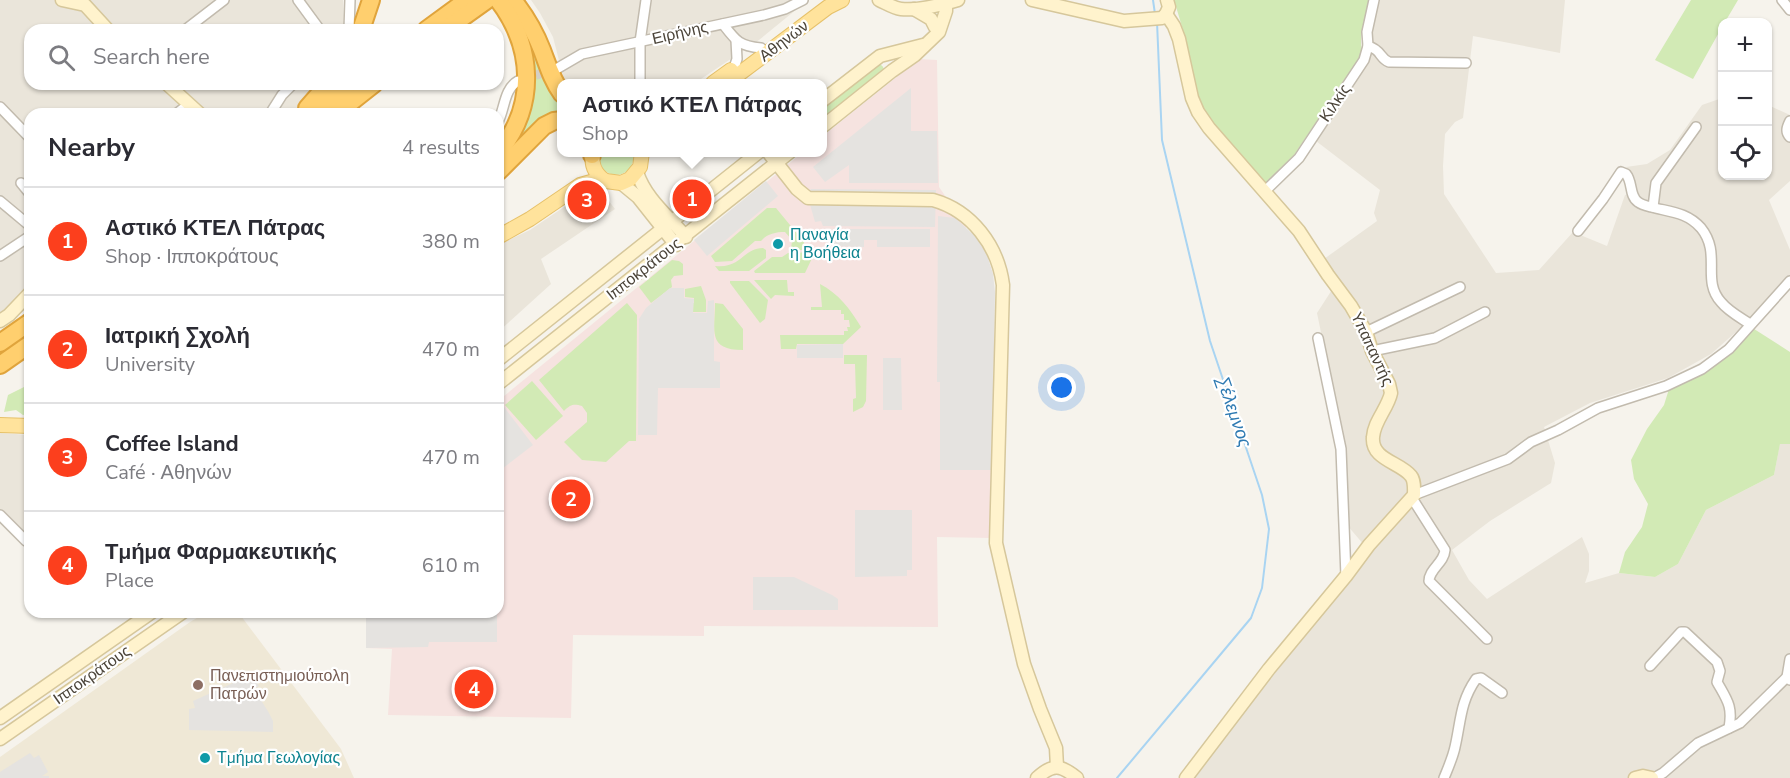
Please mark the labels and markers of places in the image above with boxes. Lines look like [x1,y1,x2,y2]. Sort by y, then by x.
pin: 1 [672,176,712,222]
pin: 3 [568,178,606,222]
place label: Παναγία η Βοήθεια [790,224,860,264]
marker: Παναγία η Βοήθεια [771,237,785,251]
pin: 2 [552,476,590,522]
place label: Πανεπιστημιούπολη Πατρών [210,665,349,705]
pin: 4 [454,666,494,712]
marker: Πανεπιστημιούπολη Πατρών [191,678,205,692]
place label: Τμήμα Γεωλογίας [217,747,341,769]
marker: Τμήμα Γεωλογίας [198,751,212,765]

